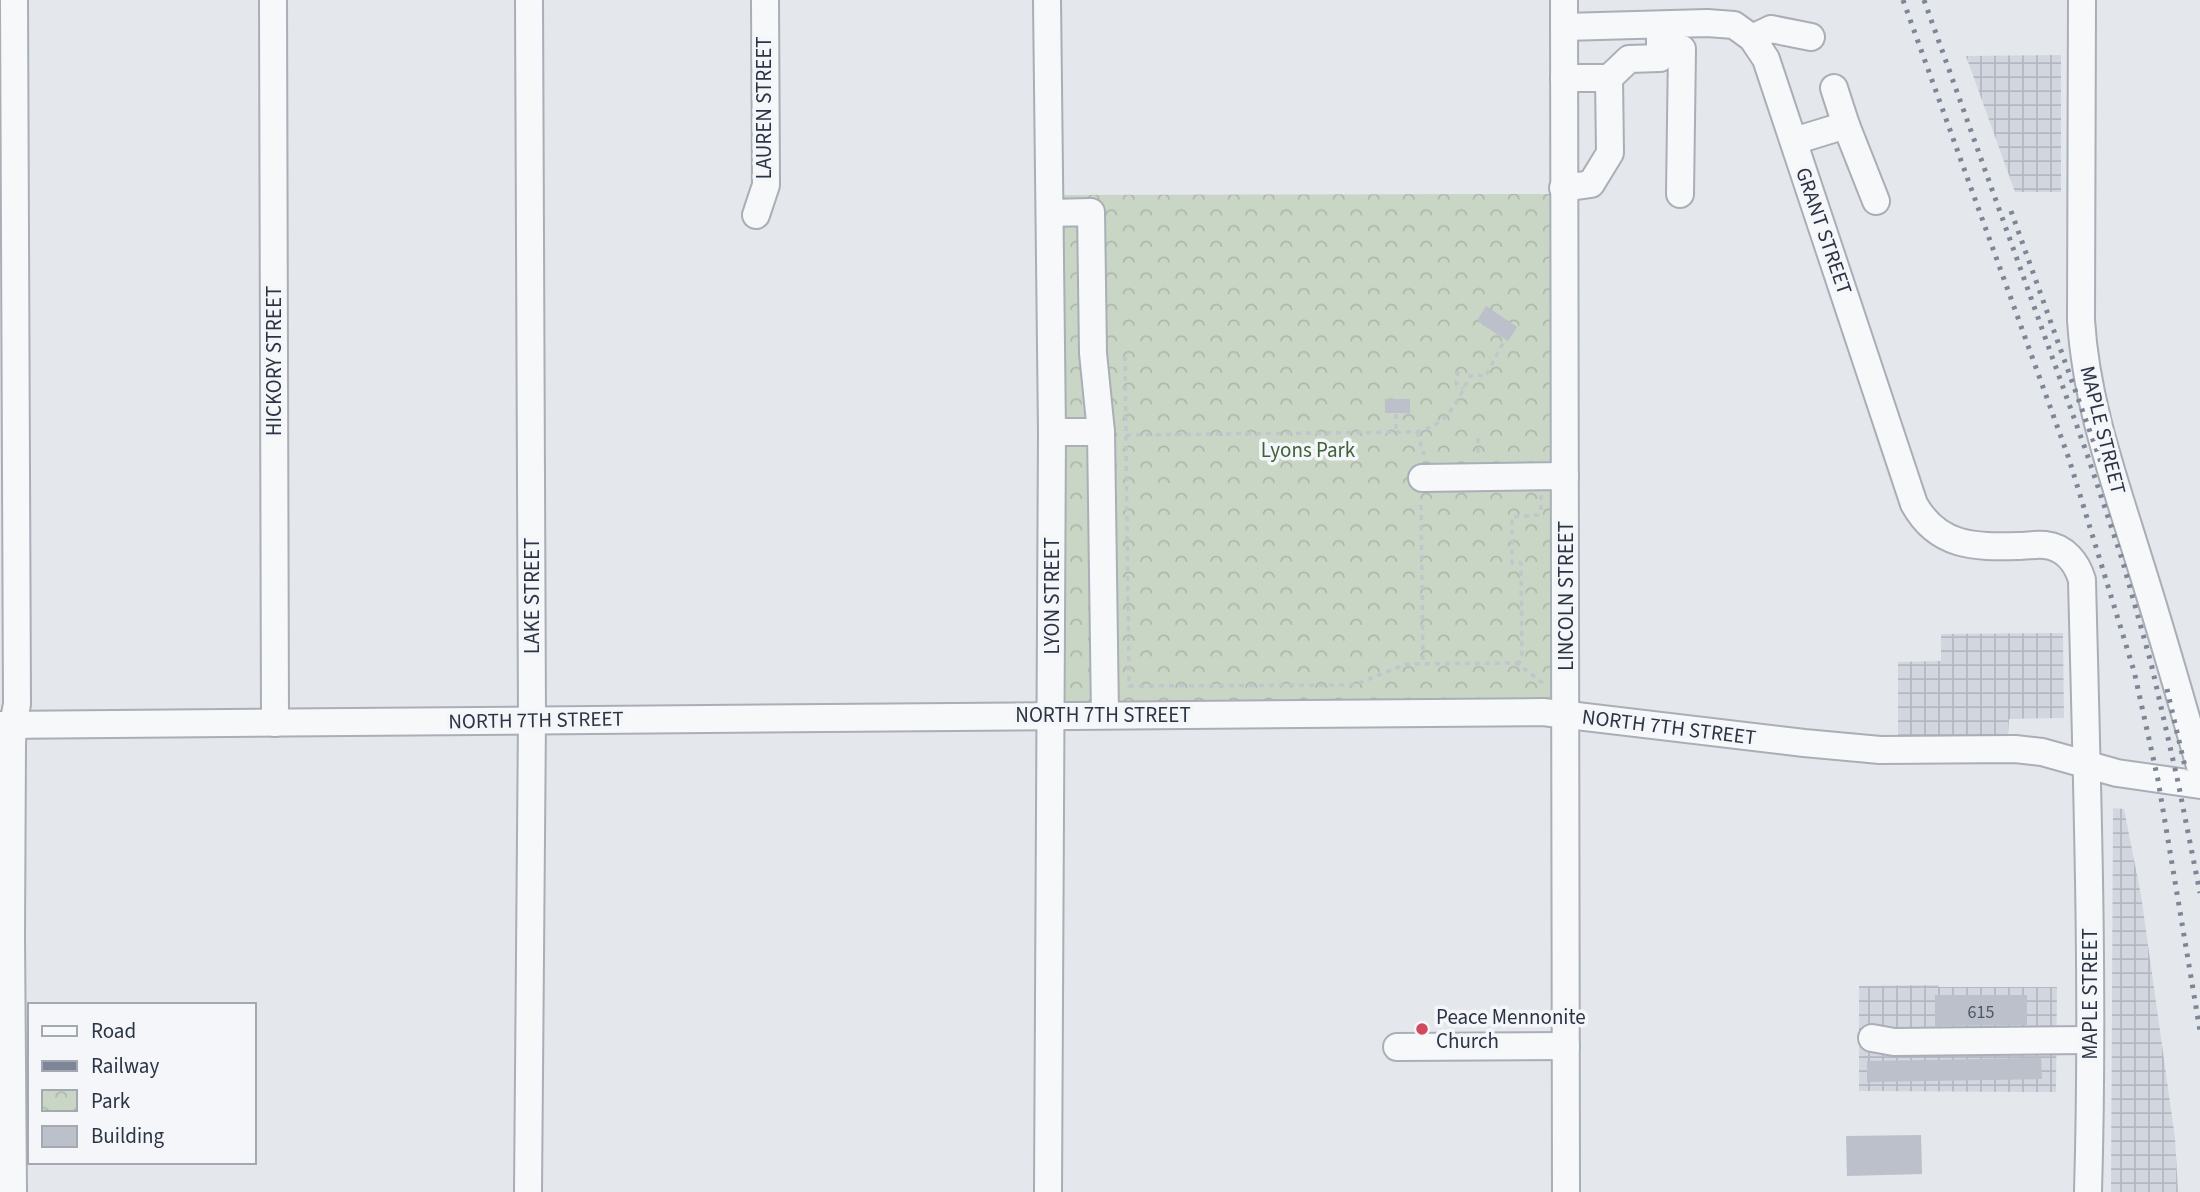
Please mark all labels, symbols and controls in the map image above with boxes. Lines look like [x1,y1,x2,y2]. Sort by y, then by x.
street label: LAUREN STREET [749,36,779,180]
street label: GRANT STREET [1788,163,1860,299]
street label: HICKORY STREET [259,286,289,436]
street label: MAPLE STREET [2073,363,2133,497]
park label: Lyons Park [1261,435,1356,465]
street label: LINCOLN STREET [1551,521,1581,671]
street label: LYON STREET [1037,537,1067,655]
street label: LAKE STREET [517,538,547,654]
street label: NORTH 7TH STREET [1015,700,1191,730]
street label: NORTH 7TH STREET [1580,701,1758,753]
street label: NORTH 7TH STREET [448,703,624,737]
street label: MAPLE STREET [2075,928,2105,1060]
house number: 615 [1968,1000,1994,1025]
place label: Peace Mennonite Church [1436,1002,1586,1056]
legend [28,1003,256,1164]
text: Road [91,1016,136,1046]
marker: Peace Mennonite Church [1414,1021,1430,1037]
text: Railway [91,1051,159,1081]
text: Park [91,1086,131,1116]
text: Building [91,1121,165,1151]

